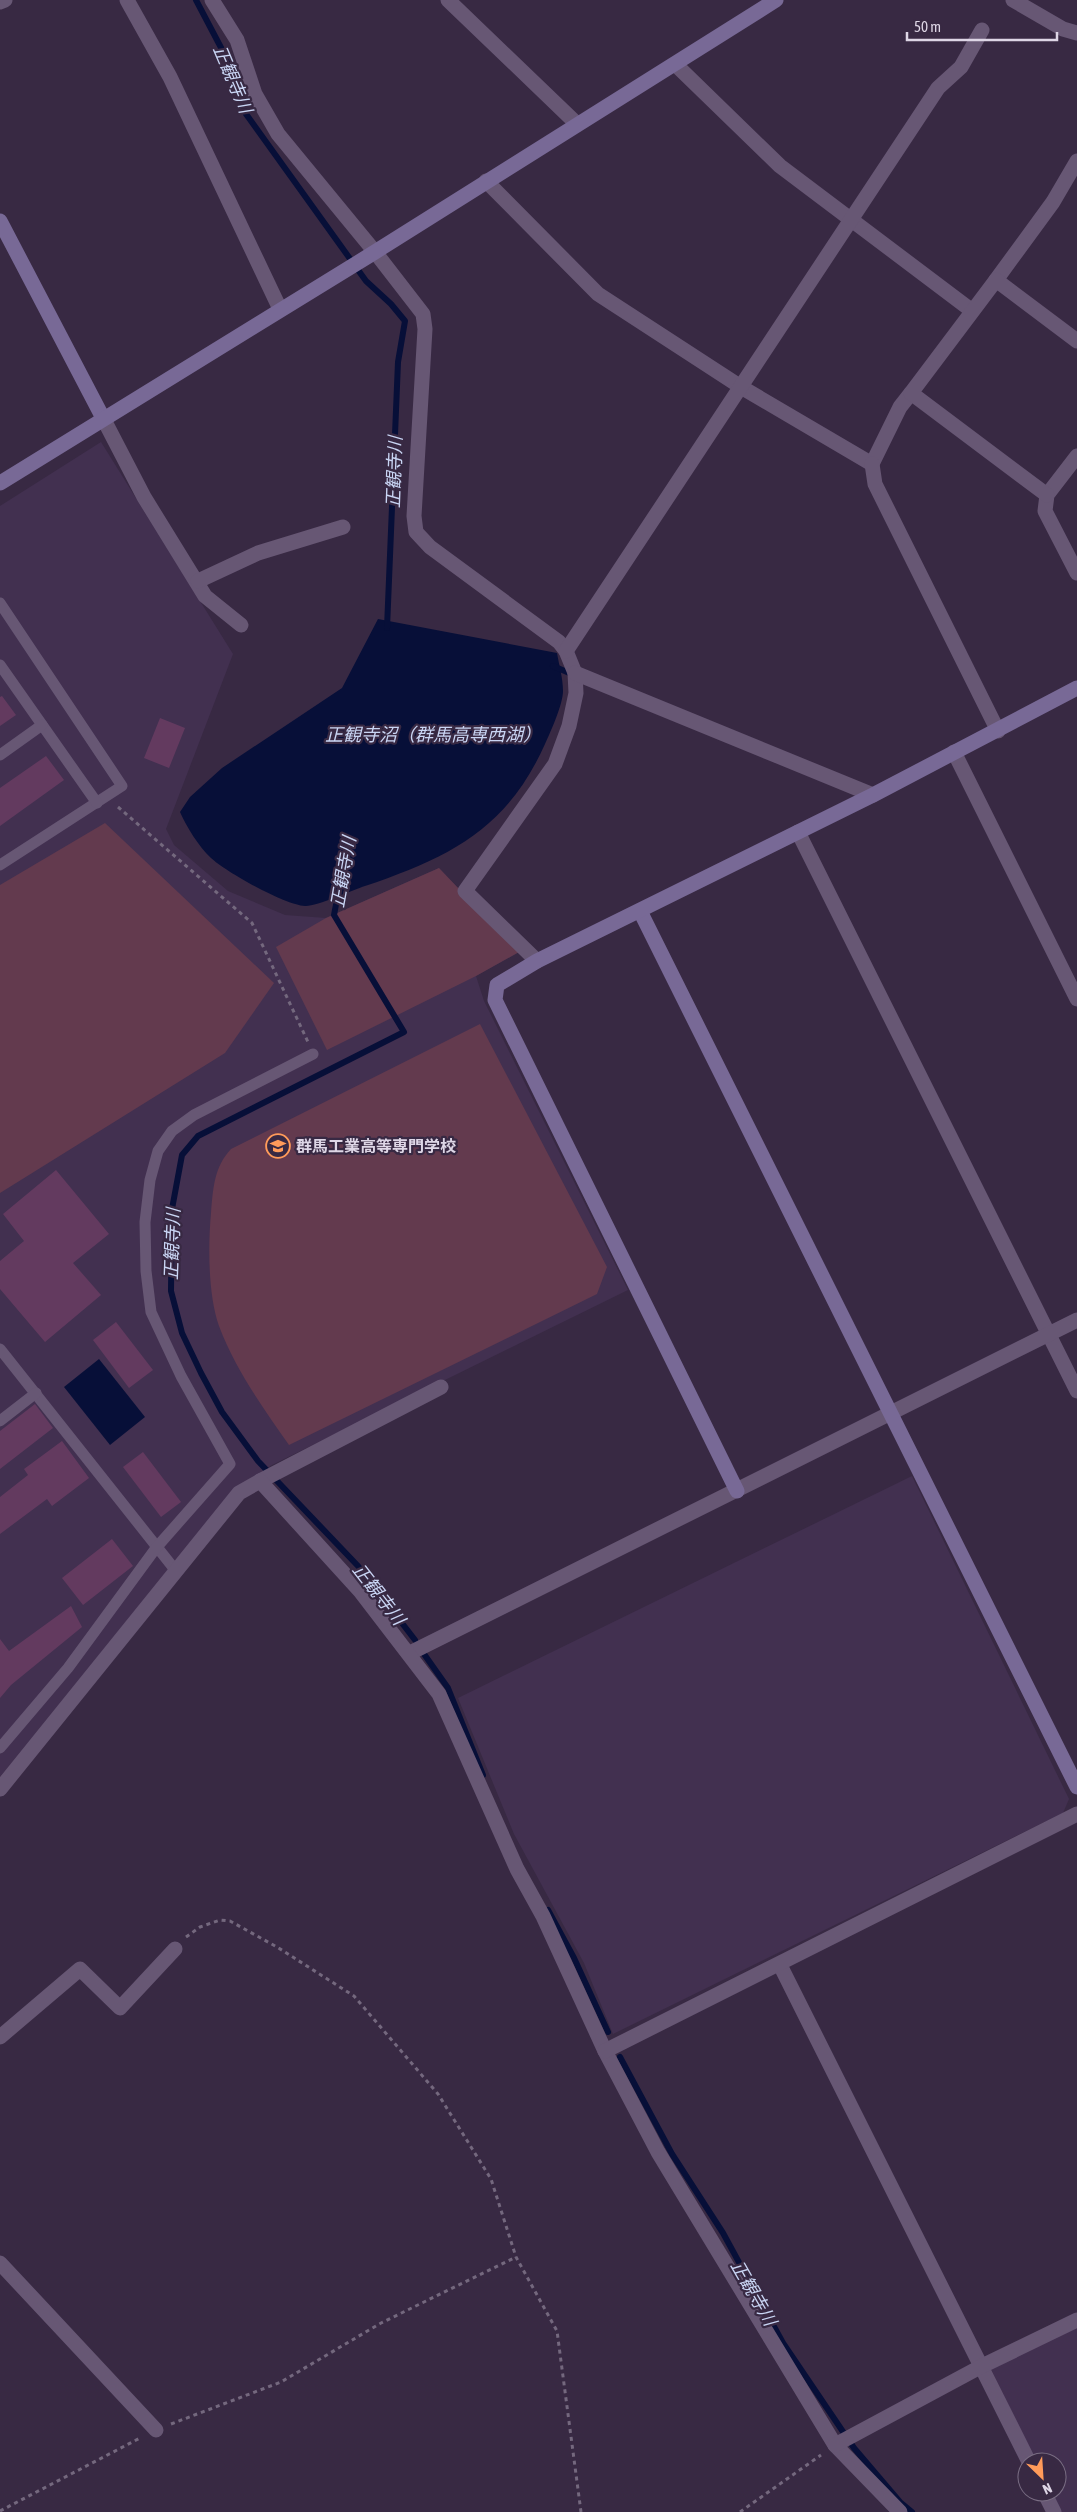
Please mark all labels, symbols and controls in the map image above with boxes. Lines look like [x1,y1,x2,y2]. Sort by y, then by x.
scale bar [907,10,1057,42]
text: 50 m [914,18,941,35]
water label: 正観寺川 [209,42,258,118]
water label: 正観寺川 [382,434,406,508]
water label: 正観寺沼（群馬高専西湖） [325,724,541,745]
water label: 正観寺川 [326,833,360,909]
school or university icon: 群馬工業高等専門学校 [265,1133,291,1159]
place label: 群馬工業高等専門学校 [296,1137,456,1155]
water label: 正観寺川 [160,1206,184,1280]
water label: 正観寺川 [349,1559,411,1630]
water label: 正観寺川 [727,2257,782,2331]
north arrow [1017,2452,1067,2502]
text: N [1040,2480,1055,2498]

